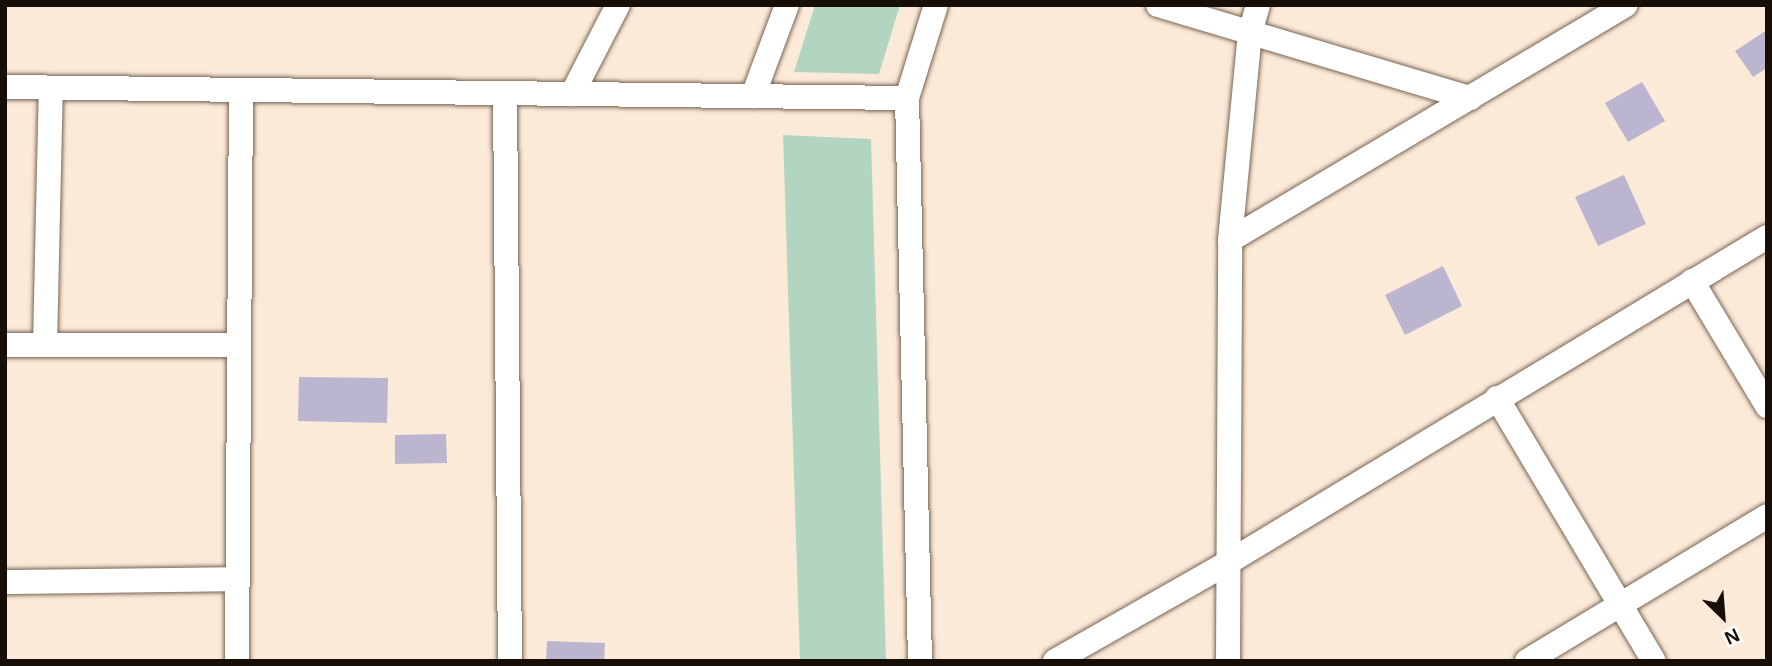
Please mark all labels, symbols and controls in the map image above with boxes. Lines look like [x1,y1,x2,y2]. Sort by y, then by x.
north arrow [1688,582,1758,652]
text: N [1721,624,1743,649]

